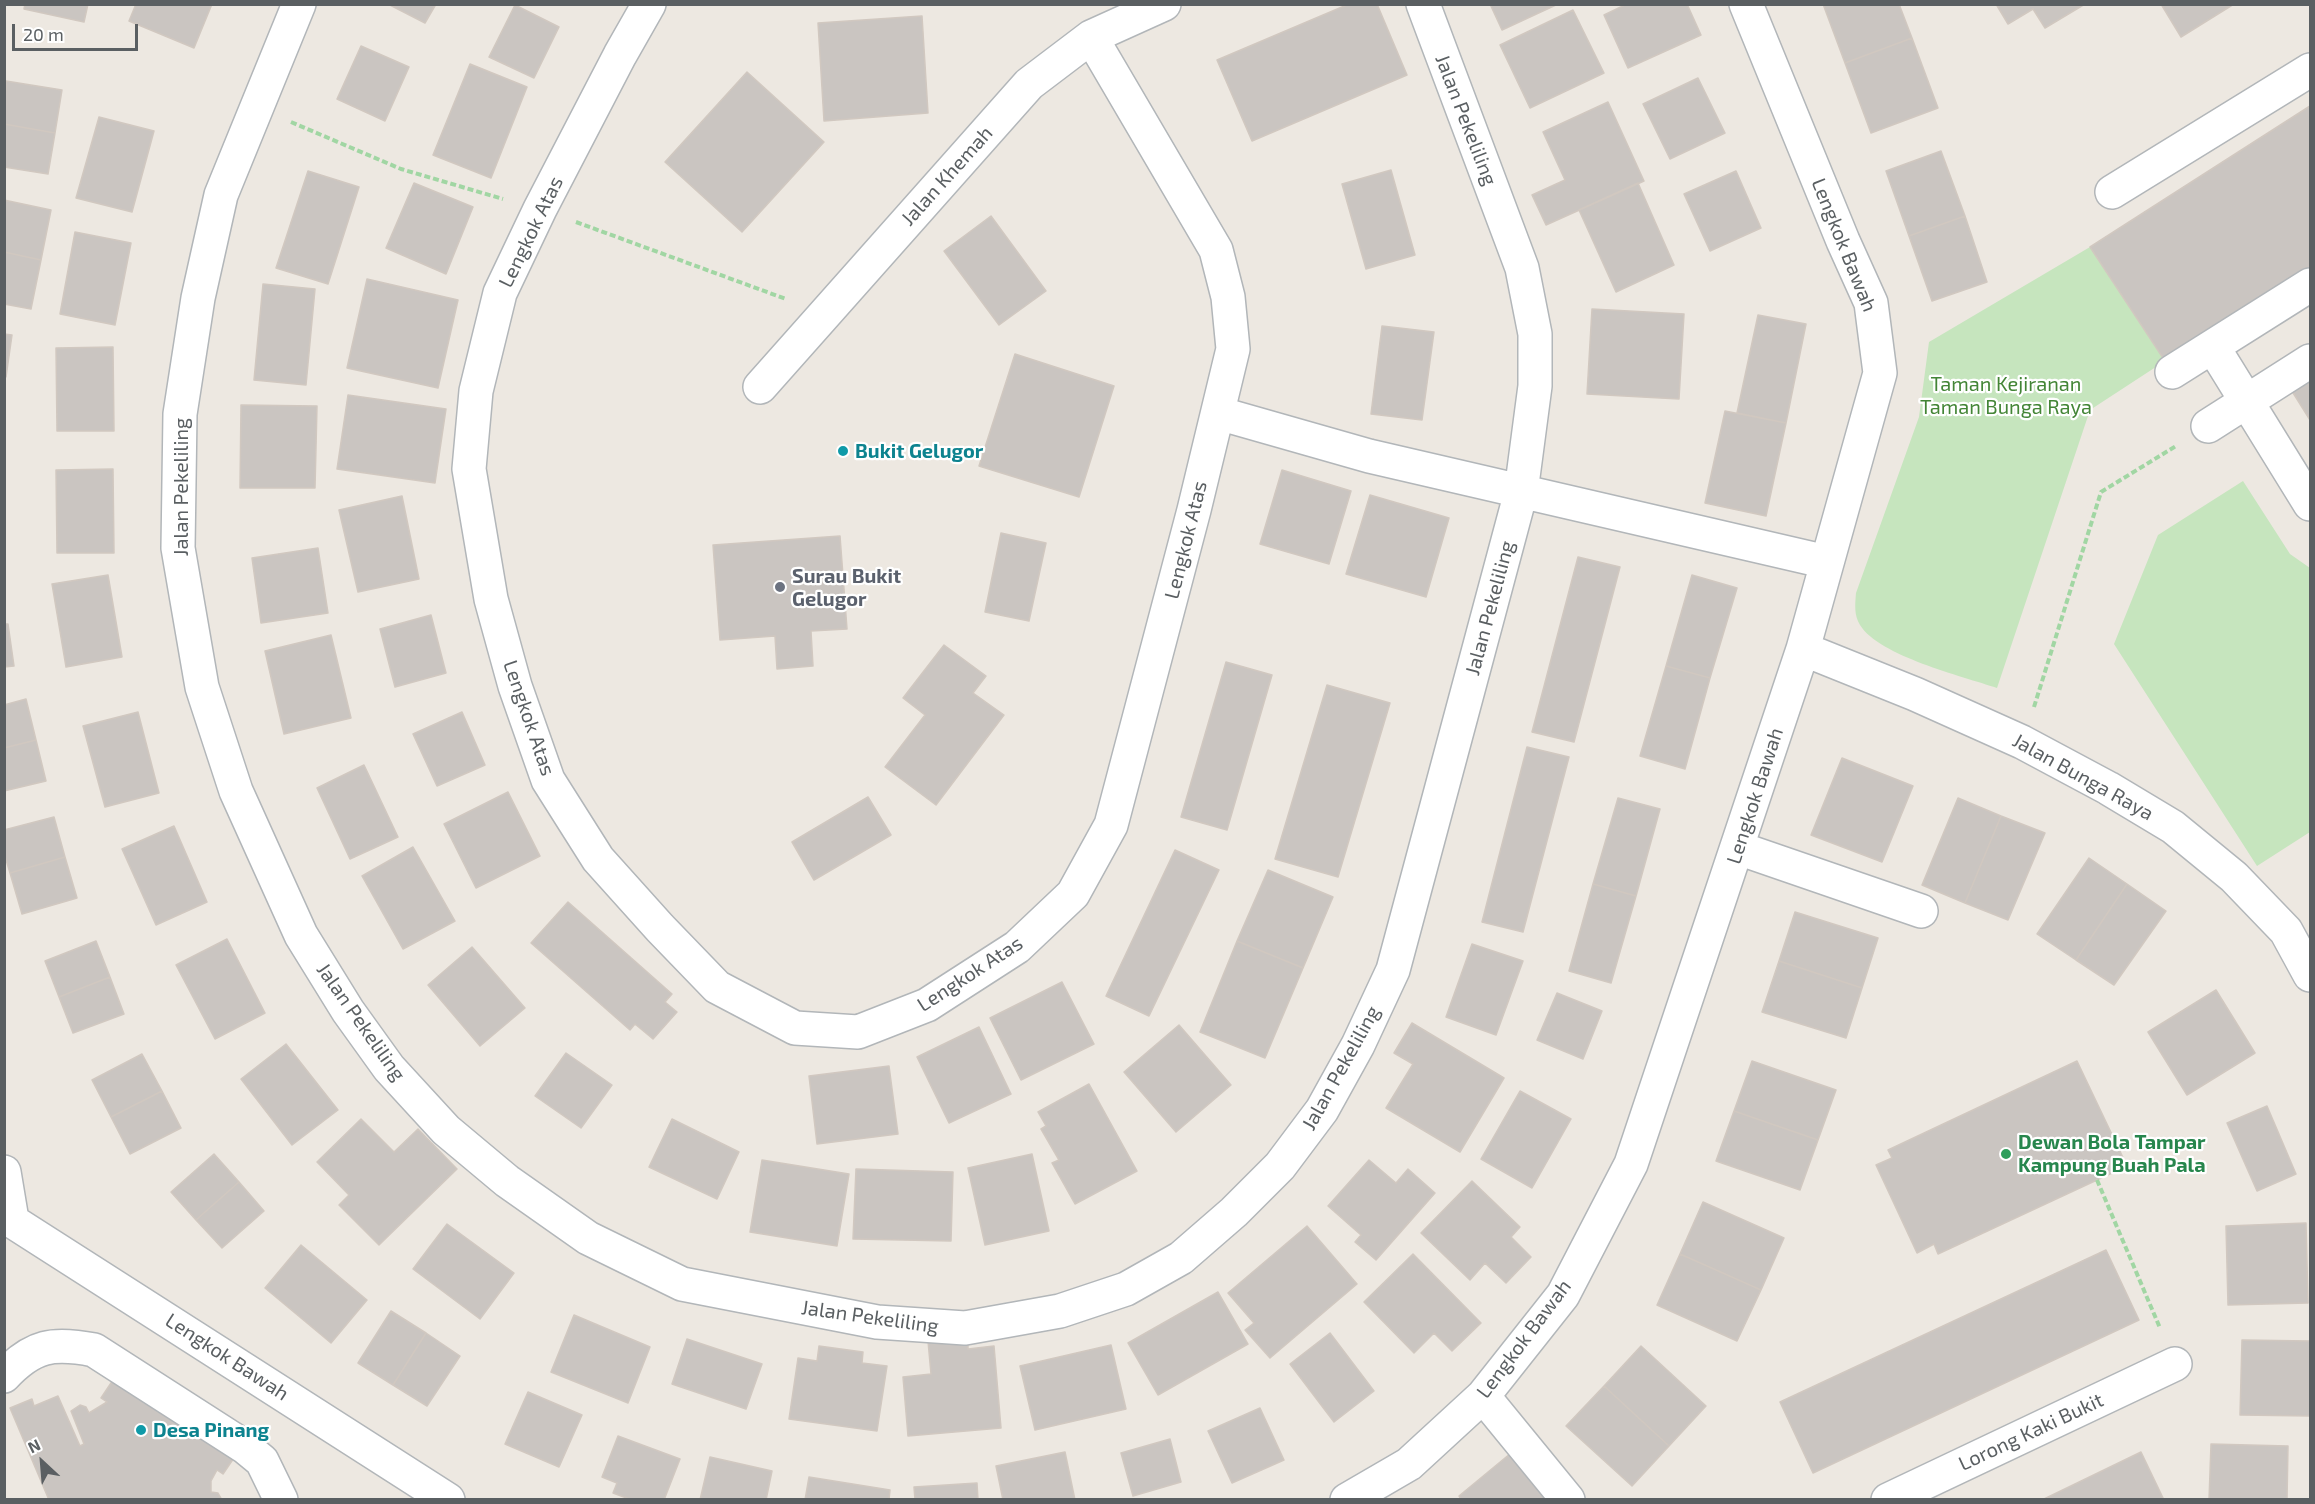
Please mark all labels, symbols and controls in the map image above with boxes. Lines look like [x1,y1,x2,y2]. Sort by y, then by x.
scale bar [15,12,141,50]
text: 20 m [23,23,64,45]
street label: Jalan Pekeliling [1430,51,1502,189]
street label: Jalan Khemah [896,121,998,231]
street label: Lengkok Atas [494,173,568,291]
street label: Lengkok Bawah [1806,175,1882,315]
park label: Taman Kejiranan Taman Bunga Raya [1920,372,2092,419]
street label: Jalan Pekeliling [169,418,193,556]
place label: Bukit Gelugor [855,439,983,463]
marker: Bukit Gelugor [836,444,850,458]
street label: Lengkok Atas [1160,479,1212,601]
street label: Jalan Pekeliling [1460,538,1520,678]
place label: Surau Bukit Gelugor [792,564,901,611]
marker: Surau Bukit Gelugor [773,580,787,594]
street label: Lengkok Atas [498,657,560,779]
street label: Lengkok Bawah [1722,725,1788,867]
street label: Jalan Bunga Raya [2008,728,2158,826]
street label: Lengkok Atas [913,931,1027,1017]
street label: Jalan Pekeliling [311,958,411,1086]
street label: Jalan Pekeliling [1297,1002,1385,1134]
place label: Dewan Bola Tampar Kampung Buah Pala [2018,1130,2206,1177]
marker: Dewan Bola Tampar Kampung Buah Pala [1999,1147,2013,1161]
street label: Lengkok Bawah [1472,1275,1576,1403]
street label: Jalan Pekeliling [800,1295,940,1339]
street label: Lengkok Bawah [161,1308,293,1406]
street label: Lorong Kaki Bukit [1955,1388,2107,1476]
place label: Desa Pinang [153,1418,269,1442]
marker: Desa Pinang [134,1423,148,1437]
north arrow [12,1432,72,1492]
text: N [25,1434,43,1456]

